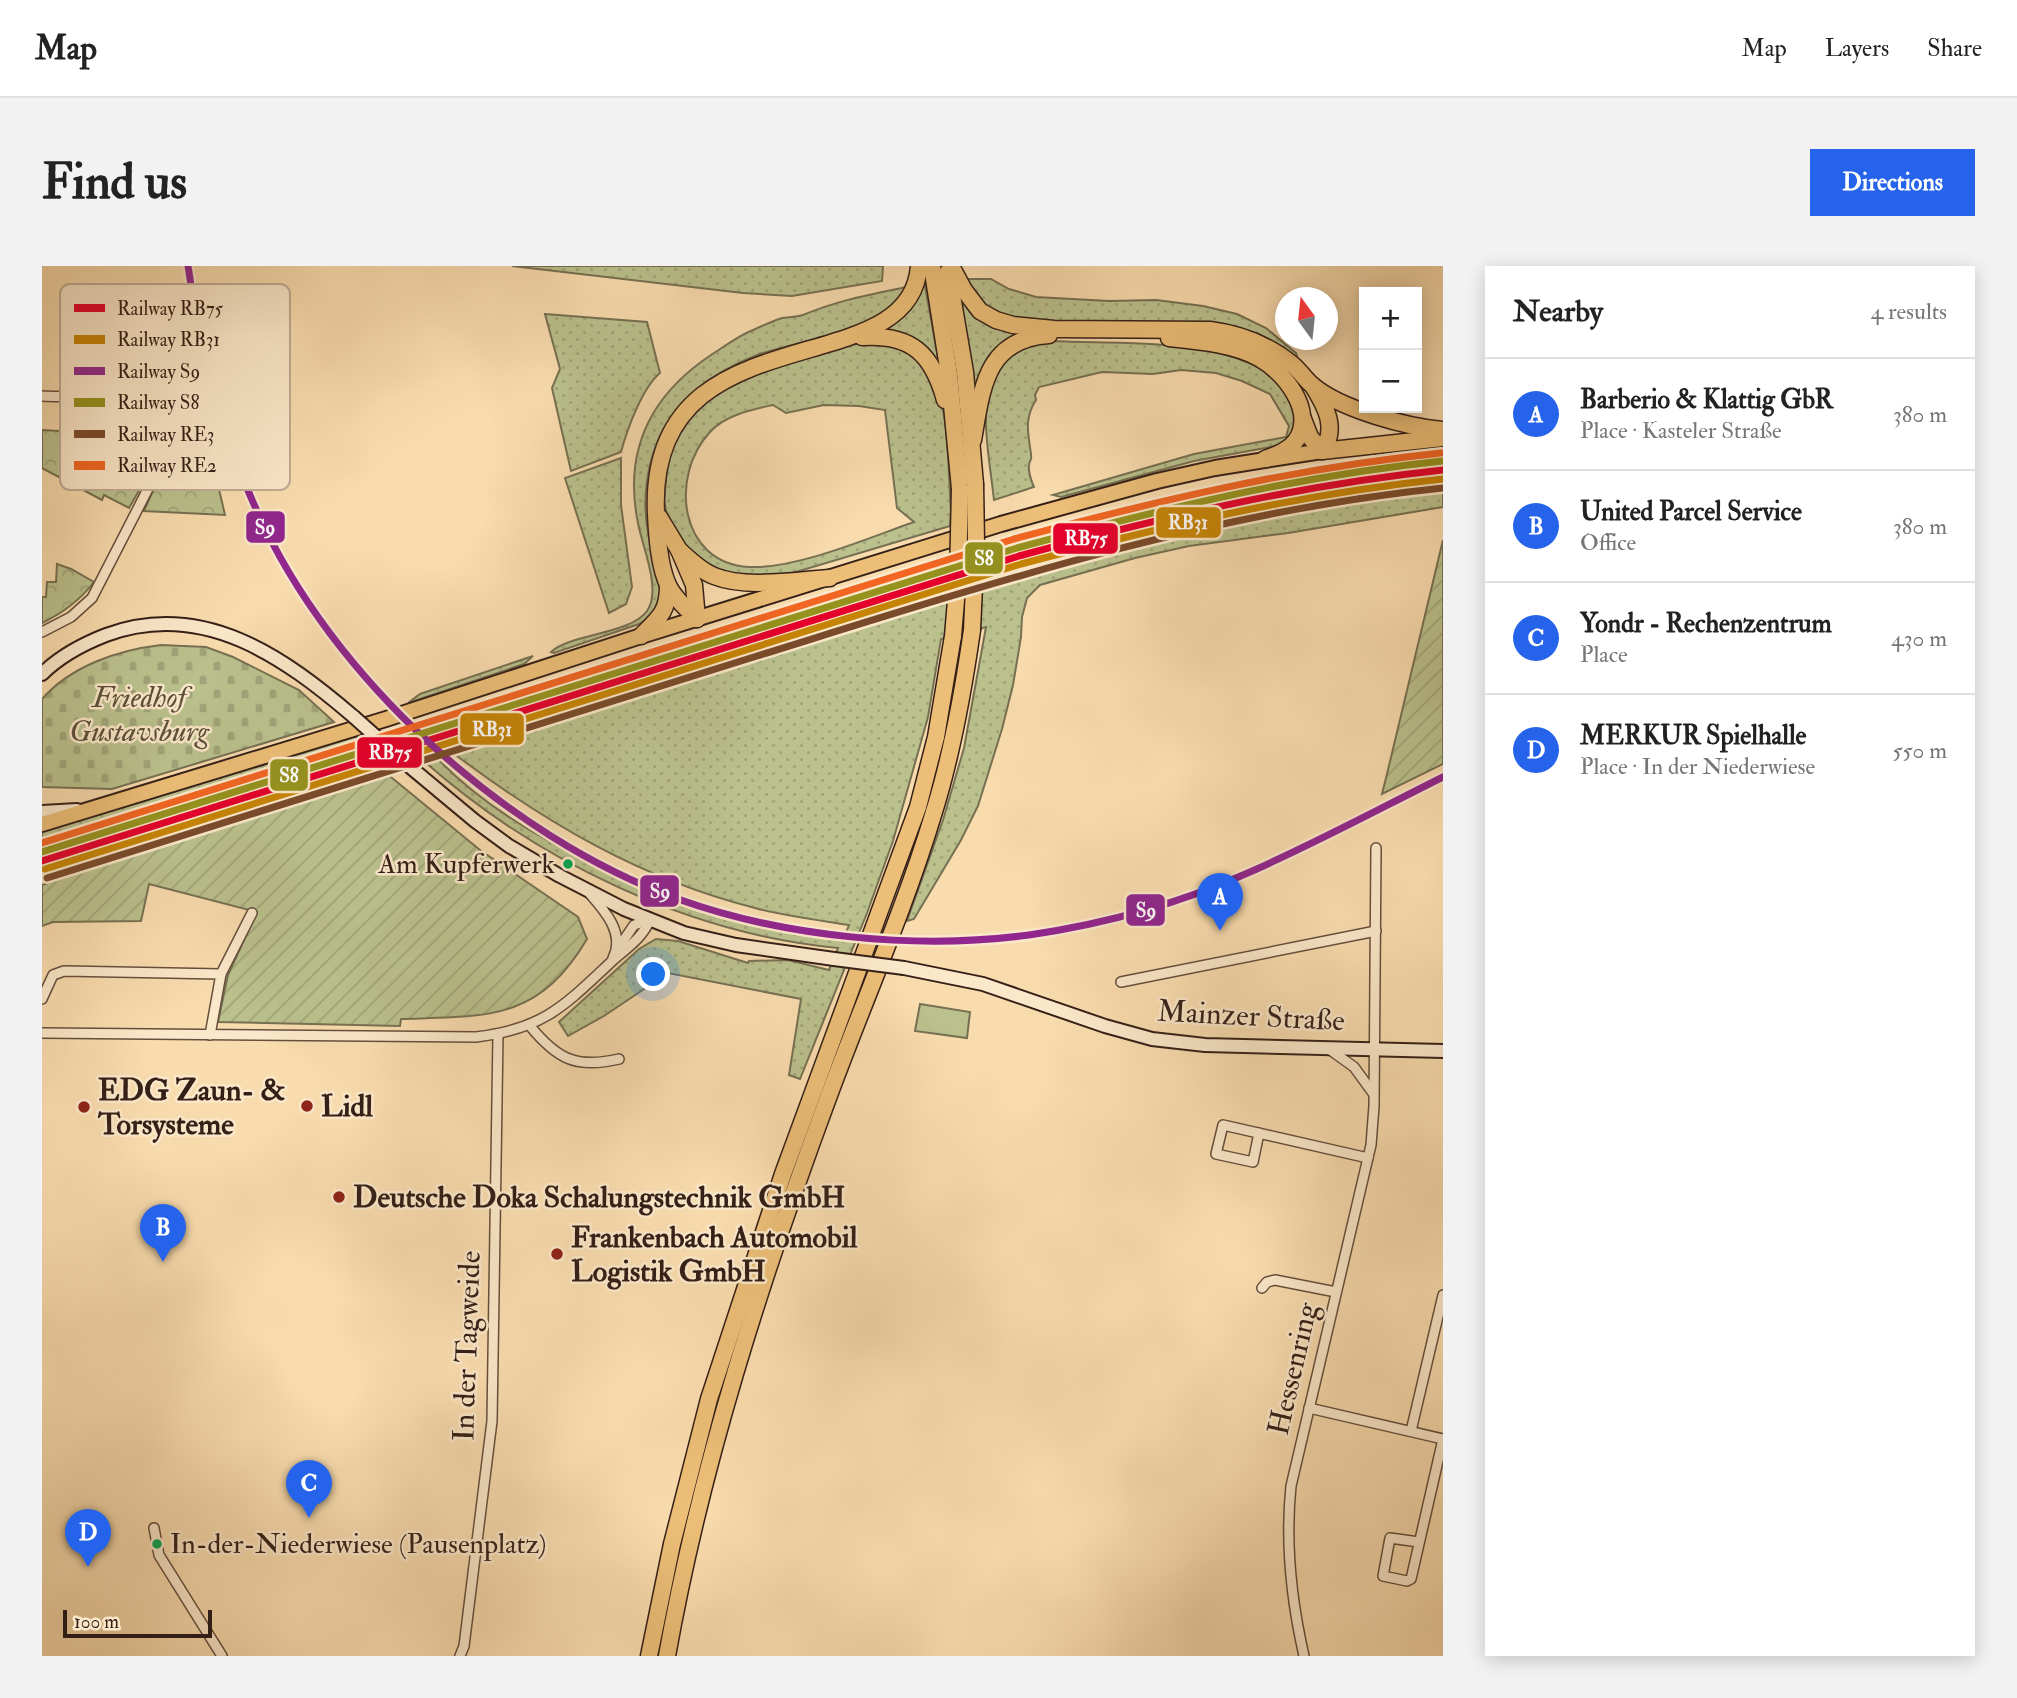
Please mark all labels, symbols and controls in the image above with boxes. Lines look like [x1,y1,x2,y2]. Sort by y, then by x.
text: Map [35,28,97,69]
text: Map [1742,33,1787,64]
text: Layers [1825,33,1889,64]
text: Share [1927,33,1982,64]
button: Directions [1810,149,1975,216]
text: Find us [42,152,187,213]
legend [60,284,290,490]
north arrow [1275,287,1338,350]
map controls [1359,287,1422,413]
button: + [1359,287,1422,350]
text: Nearby [1513,293,1603,330]
text: Railway RB75 [117,297,224,321]
text: 4 results [1871,297,1947,326]
text: Railway RB31 [117,328,220,352]
button: − [1359,350,1422,413]
text: Railway S9 [117,360,200,384]
text: Barberio & Klattig GbR [1580,384,1833,416]
text: Railway S8 [117,391,199,415]
text: A [1529,400,1543,429]
text: 380 m [1893,400,1947,429]
text: Place · Kasteler Straße [1580,416,1782,445]
text: Railway RE3 [117,423,214,447]
text: Railway RE2 [117,454,217,478]
text: United Parcel Service [1580,496,1802,528]
line badge: RB31 [1155,506,1222,539]
line badge: S9 [245,510,286,544]
text: RB31 [1168,511,1208,535]
text: B [1528,512,1544,541]
text: 380 m [1893,512,1947,541]
text: S9 [255,516,275,540]
line badge: RB75 [1052,522,1119,555]
text: RB75 [1064,527,1108,551]
text: Office [1580,528,1636,557]
line badge: S8 [964,541,1004,575]
text: S8 [974,547,994,571]
text: Yondr - Rechenzentrum [1580,608,1832,640]
text: C [1528,624,1544,653]
text: 430 m [1891,624,1947,653]
text: Place [1580,640,1628,669]
park label: Friedhof Gustavsburg [69,679,210,750]
line badge: RB31 [459,712,525,746]
text: RB31 [472,718,512,742]
text: MERKUR Spielhalle [1580,720,1806,752]
line badge: RB75 [356,736,423,769]
text: D [1527,736,1545,765]
text: 550 m [1893,736,1947,765]
text: RB75 [368,741,412,765]
text: Place · In der Niederwiese [1580,752,1815,781]
line badge: S8 [269,758,309,792]
text: S8 [279,764,299,788]
place label: Am Kupferwerk [377,847,556,882]
marker: Am Kupferwerk [561,857,575,871]
pin: A [1197,873,1243,931]
line badge: S9 [639,874,680,908]
text: S9 [650,880,670,904]
line badge: S9 [1125,893,1166,927]
text: S9 [1136,899,1156,923]
your location [636,957,670,991]
street label: Mainzer Straße [1156,993,1346,1039]
place label: EDG Zaun- & Torsysteme [97,1072,286,1143]
place label: Lidl [321,1088,373,1125]
marker: Lidl [299,1098,315,1114]
marker: EDG Zaun- & Torsysteme [76,1099,92,1115]
place label: Deutsche Doka Schalungstechnik GmbH [353,1179,845,1216]
marker: Deutsche Doka Schalungstechnik GmbH [331,1189,347,1205]
pin: B [140,1204,186,1262]
place label: Frankenbach Automobil Logistik GmbH [571,1219,858,1290]
marker: Frankenbach Automobil Logistik GmbH [549,1246,565,1262]
street label: In der Tagweide [445,1250,489,1442]
street label: Hessenring [1260,1298,1326,1439]
pin: C [286,1460,332,1518]
pin: D [65,1509,111,1567]
place label: In-der-Niederwiese (Pausenplatz) [170,1527,547,1562]
marker: In-der-Niederwiese (Pausenplatz) [150,1537,164,1551]
scale bar [63,1607,212,1639]
text: 100 m [74,1610,119,1634]

